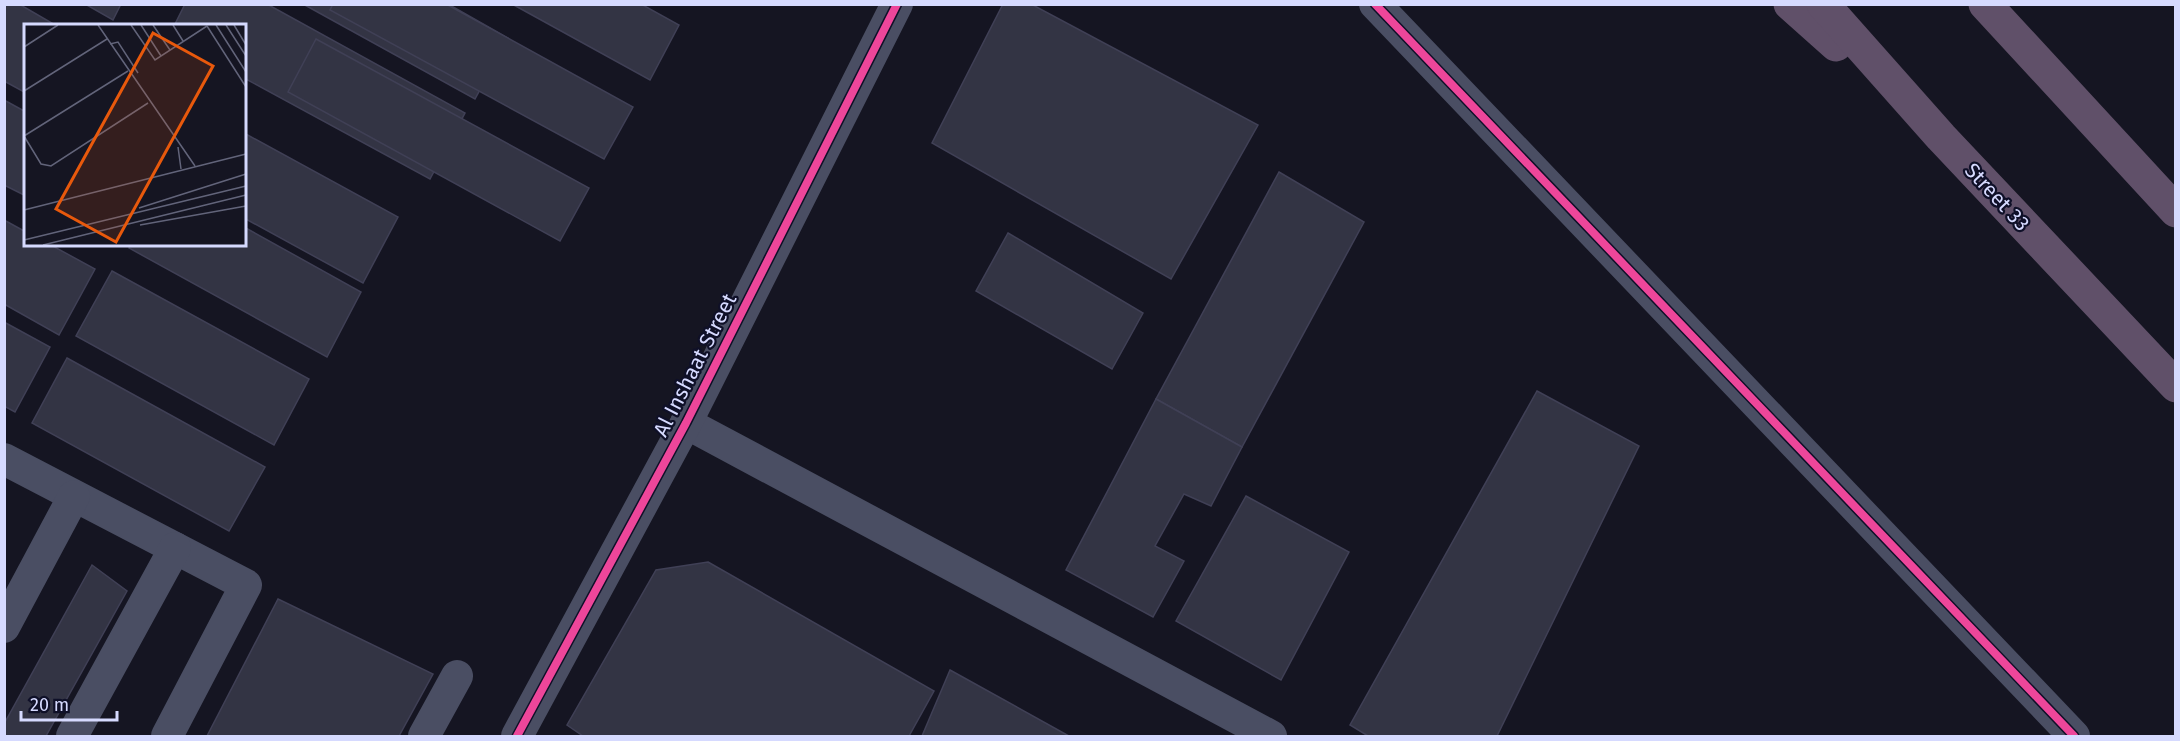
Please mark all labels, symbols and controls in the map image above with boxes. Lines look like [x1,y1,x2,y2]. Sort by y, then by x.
inset map [24,24,246,246]
street label: Street 33 [1959,158,2035,236]
street label: Al Inshaat Street [648,289,742,441]
scale bar [21,684,117,722]
text: 20 m [30,694,69,716]

